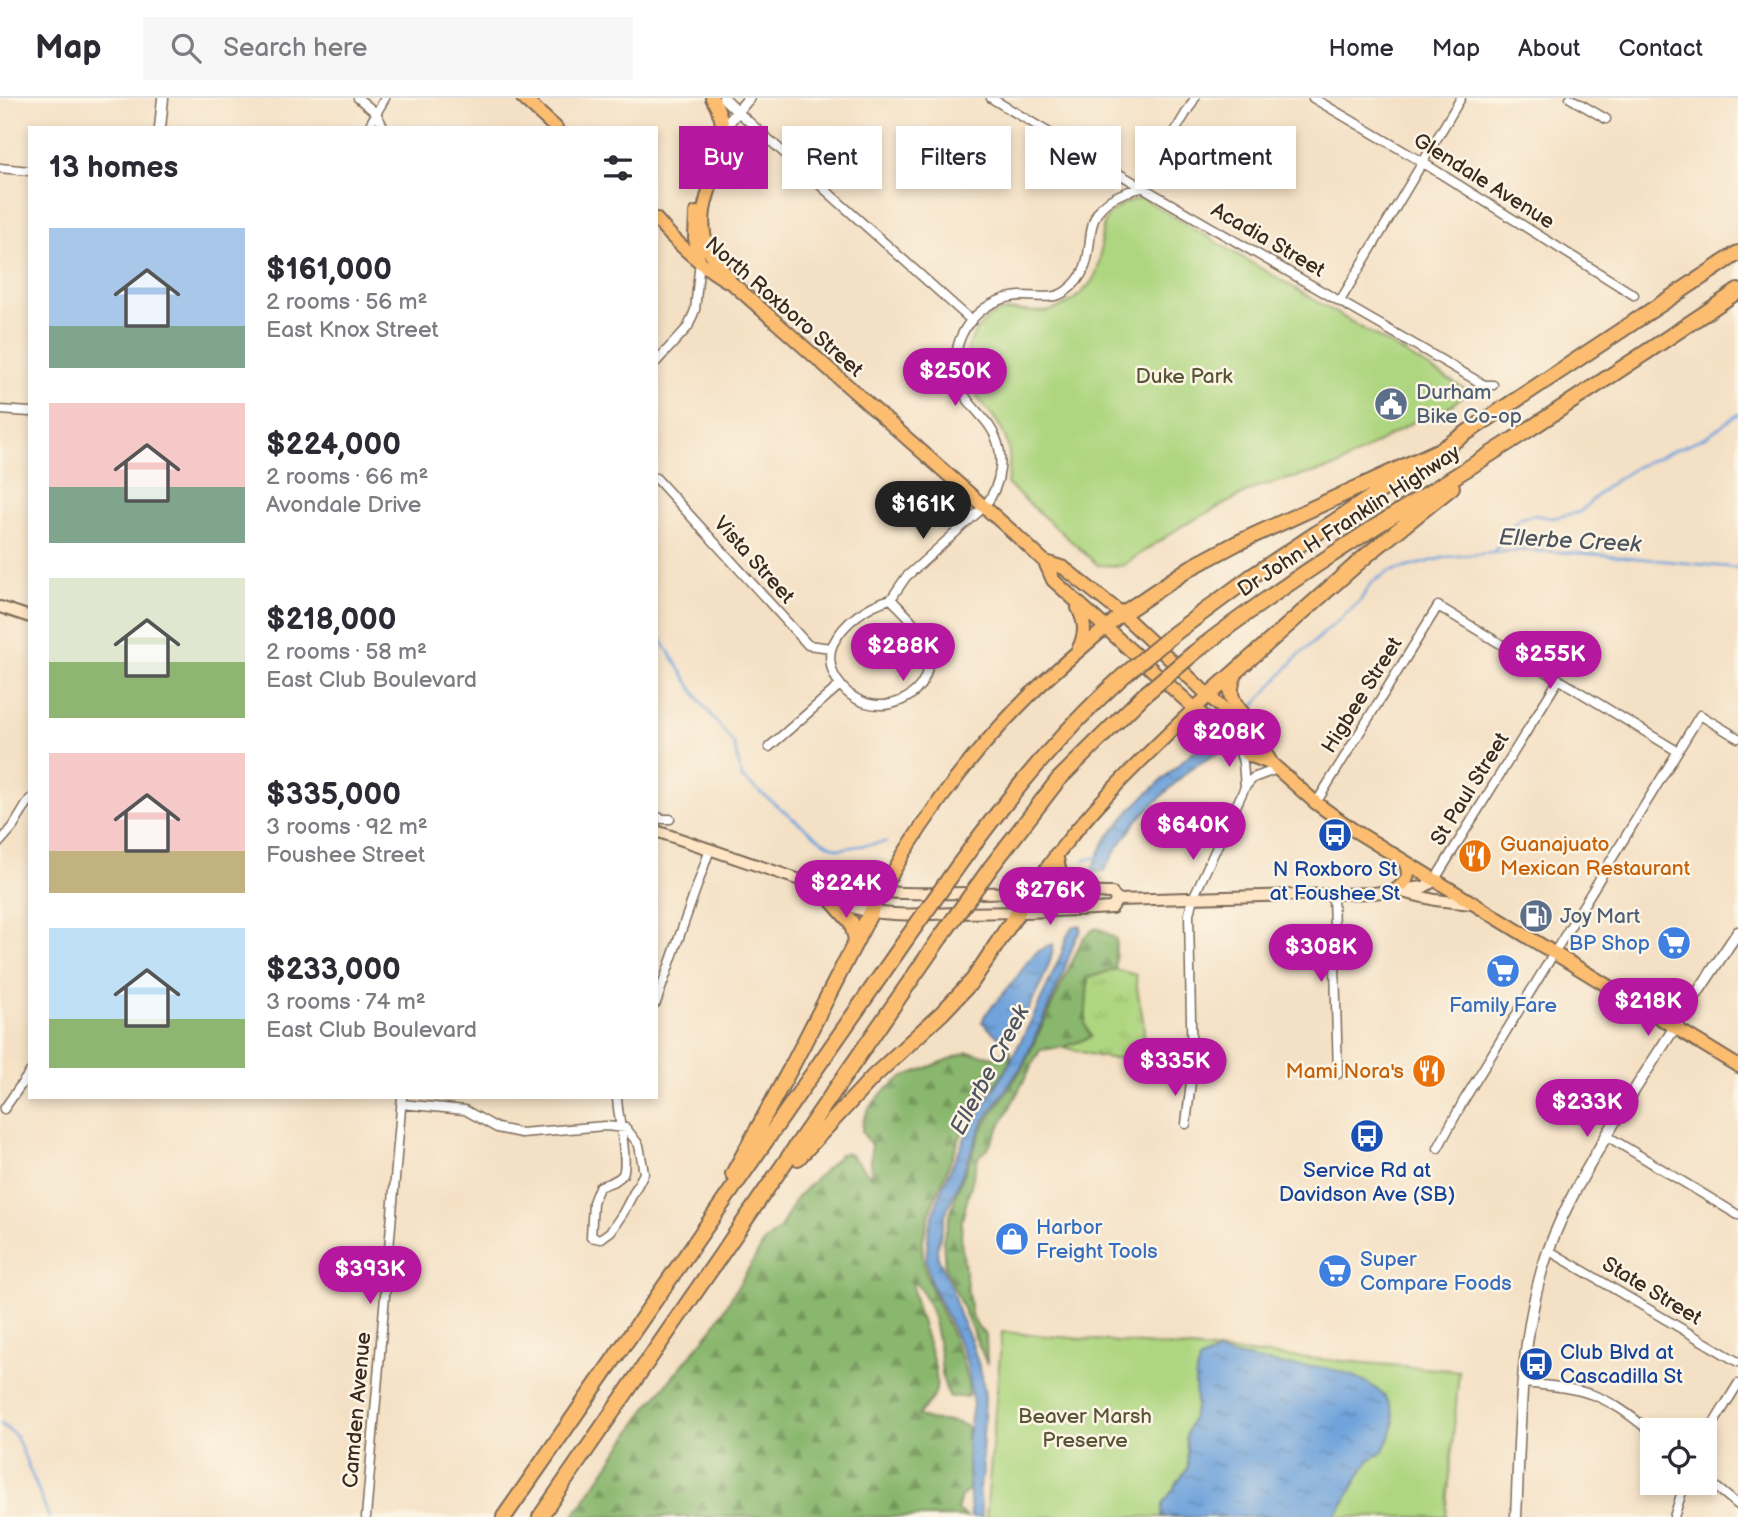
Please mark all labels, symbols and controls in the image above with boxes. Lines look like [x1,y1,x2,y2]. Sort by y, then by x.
search box [143,17,633,80]
text: Map [35,28,101,68]
icon: search [167,29,205,67]
text: Search here [223,33,367,64]
text: Home [1329,34,1394,63]
text: Map [1432,34,1480,63]
text: About [1518,34,1580,63]
text: Contact [1618,34,1703,63]
chip: Buy [679,126,768,189]
chip: Rent [782,126,882,189]
chip: Filters [896,126,1011,189]
chip: New [1025,126,1121,189]
chip: Apartment [1135,126,1296,189]
street label: Glendale Avenue [1409,128,1559,234]
icon: filters [599,149,637,187]
text: 13 homes [49,150,178,186]
street label: Acadia Street [1207,197,1330,283]
street label: North Roxboro Street [700,232,868,383]
text: $161,000 [266,252,392,288]
icon: home [105,256,189,340]
text: 2 rooms · 56 m² [266,288,428,316]
text: East Knox Street [266,316,439,344]
pin: $250K [906,348,1004,408]
text: $250K [919,357,991,385]
park label: Duke Park [1135,364,1233,389]
place label: Durham Bike Co-op [1416,380,1522,429]
public building icon: Durham Bike Co-op [1372,385,1410,423]
text: $224,000 [266,427,401,463]
icon: home [105,431,189,515]
street label: Dr John H Franklin Highway [1233,439,1465,602]
text: 2 rooms · 66 m² [266,463,428,491]
pin: $161K [874,482,972,541]
text: $161K [891,490,955,518]
text: Avondale Drive [266,491,421,519]
street label: Vista Street [708,511,800,609]
water label: Ellerbe Creek [1498,523,1643,559]
text: $218,000 [266,602,397,638]
icon: home [105,606,189,690]
pin: $288K [854,624,952,683]
text: $288K [867,632,939,660]
street label: Higbee Street [1316,632,1408,758]
pin: $255K [1501,632,1599,691]
text: 2 rooms · 58 m² [266,638,427,666]
text: $255K [1514,640,1586,668]
text: East Club Boulevard [266,666,477,694]
pin: $208K [1180,710,1278,769]
text: $208K [1193,718,1265,746]
street label: St Paul Street [1425,727,1515,850]
text: $335,000 [266,777,401,813]
icon: home [105,781,189,865]
pin: $640K [1144,802,1242,862]
text: $640K [1157,811,1229,839]
text: 3 rooms · 92 m² [266,813,428,841]
bus stop icon: N Roxboro St at Foushee St [1316,816,1354,854]
place label: Guanajuato Mexican Restaurant [1500,832,1691,881]
restaurant icon: Guanajuato Mexican Restaurant [1456,837,1494,875]
text: Foushee Street [266,841,425,869]
place label: N Roxboro St at Foushee St [1270,857,1401,906]
pin: $224K [797,860,895,920]
pin: $276K [1001,868,1099,927]
text: $224K [810,869,882,897]
text: $276K [1015,876,1085,904]
fuel station icon: Joy Mart [1517,897,1555,935]
place label: Joy Mart [1560,904,1641,929]
pin: $308K [1272,924,1370,984]
supermarket icon: BP Shop [1655,924,1693,962]
place label: BP Shop [1569,931,1650,956]
text: $308K [1285,933,1357,961]
text: $233,000 [266,952,401,988]
supermarket icon: Family Fare [1484,952,1522,990]
icon: home [105,956,189,1040]
pin: $218K [1599,978,1697,1038]
text: $218K [1614,987,1682,1015]
text: 3 rooms · 74 m² [266,988,426,1016]
place label: Family Fare [1449,993,1557,1018]
water label: Ellerbe Creek [944,1000,1036,1139]
text: East Club Boulevard [266,1016,477,1044]
pin: $335K [1126,1038,1224,1098]
text: $335K [1140,1047,1210,1075]
restaurant icon: Mami Nora's [1410,1052,1448,1090]
place label: Mami Nora's [1286,1059,1404,1084]
pin: $233K [1538,1080,1636,1139]
text: $233K [1552,1088,1622,1116]
bus stop icon: Service Rd at Davidson Ave (SB) [1348,1117,1386,1155]
place label: Service Rd at Davidson Ave (SB) [1279,1158,1455,1207]
place label: Harbor Freight Tools [1036,1215,1158,1264]
shop icon: Harbor Freight Tools [993,1220,1031,1258]
pin: $393K [321,1246,419,1306]
place label: Super Compare Foods [1360,1247,1512,1296]
supermarket icon: Super Compare Foods [1316,1252,1354,1290]
street label: State Street [1598,1252,1707,1331]
text: $393K [334,1255,406,1283]
street label: Camden Avenue [338,1331,376,1489]
place label: Club Blvd at Cascadilla St [1560,1340,1683,1389]
bus stop icon: Club Blvd at Cascadilla St [1517,1345,1555,1383]
park label: Beaver Marsh Preserve [1018,1404,1152,1453]
map controls [1640,1418,1717,1495]
button: locate [1640,1418,1717,1495]

